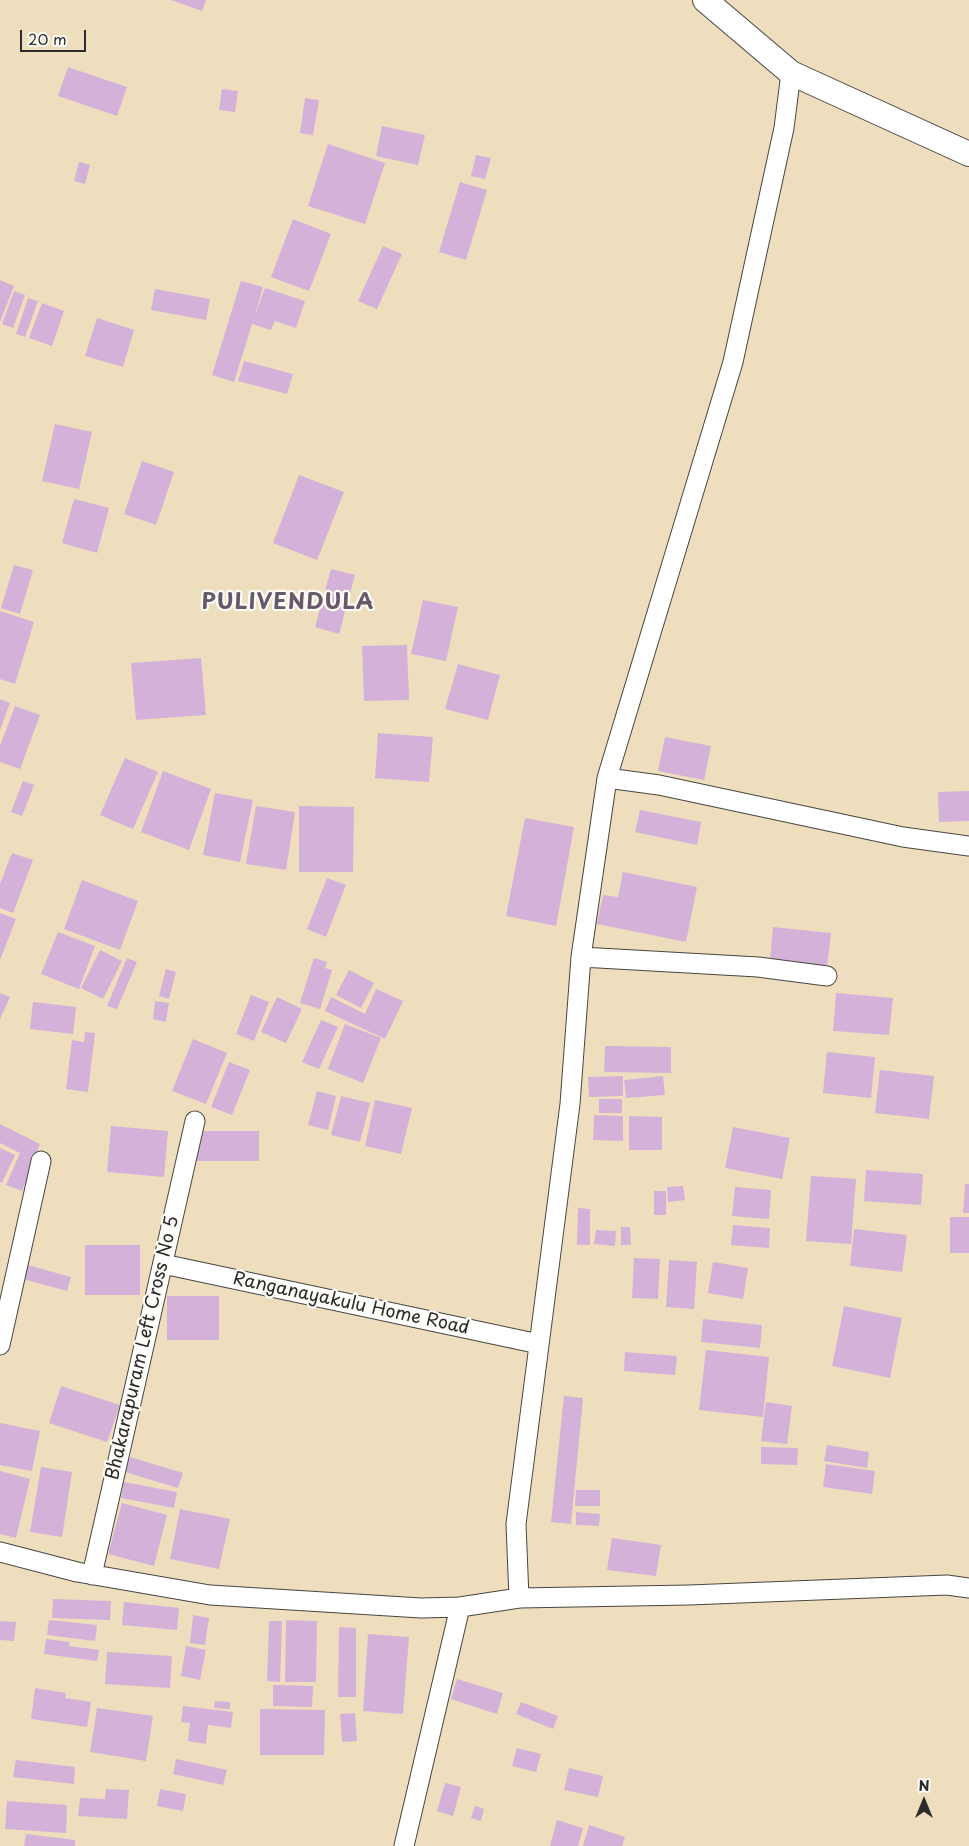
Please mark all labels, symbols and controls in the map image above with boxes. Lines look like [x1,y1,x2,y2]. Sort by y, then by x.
scale bar [22,20,89,52]
text: 20 m [28,27,67,50]
district label: PULIVENDULA [201,590,375,616]
street label: Bhakarapuram Left Cross No 5 [102,1214,184,1482]
street label: Ranganayakulu Home Road [231,1268,471,1340]
text: N [918,1775,930,1796]
north arrow [899,1776,949,1826]

